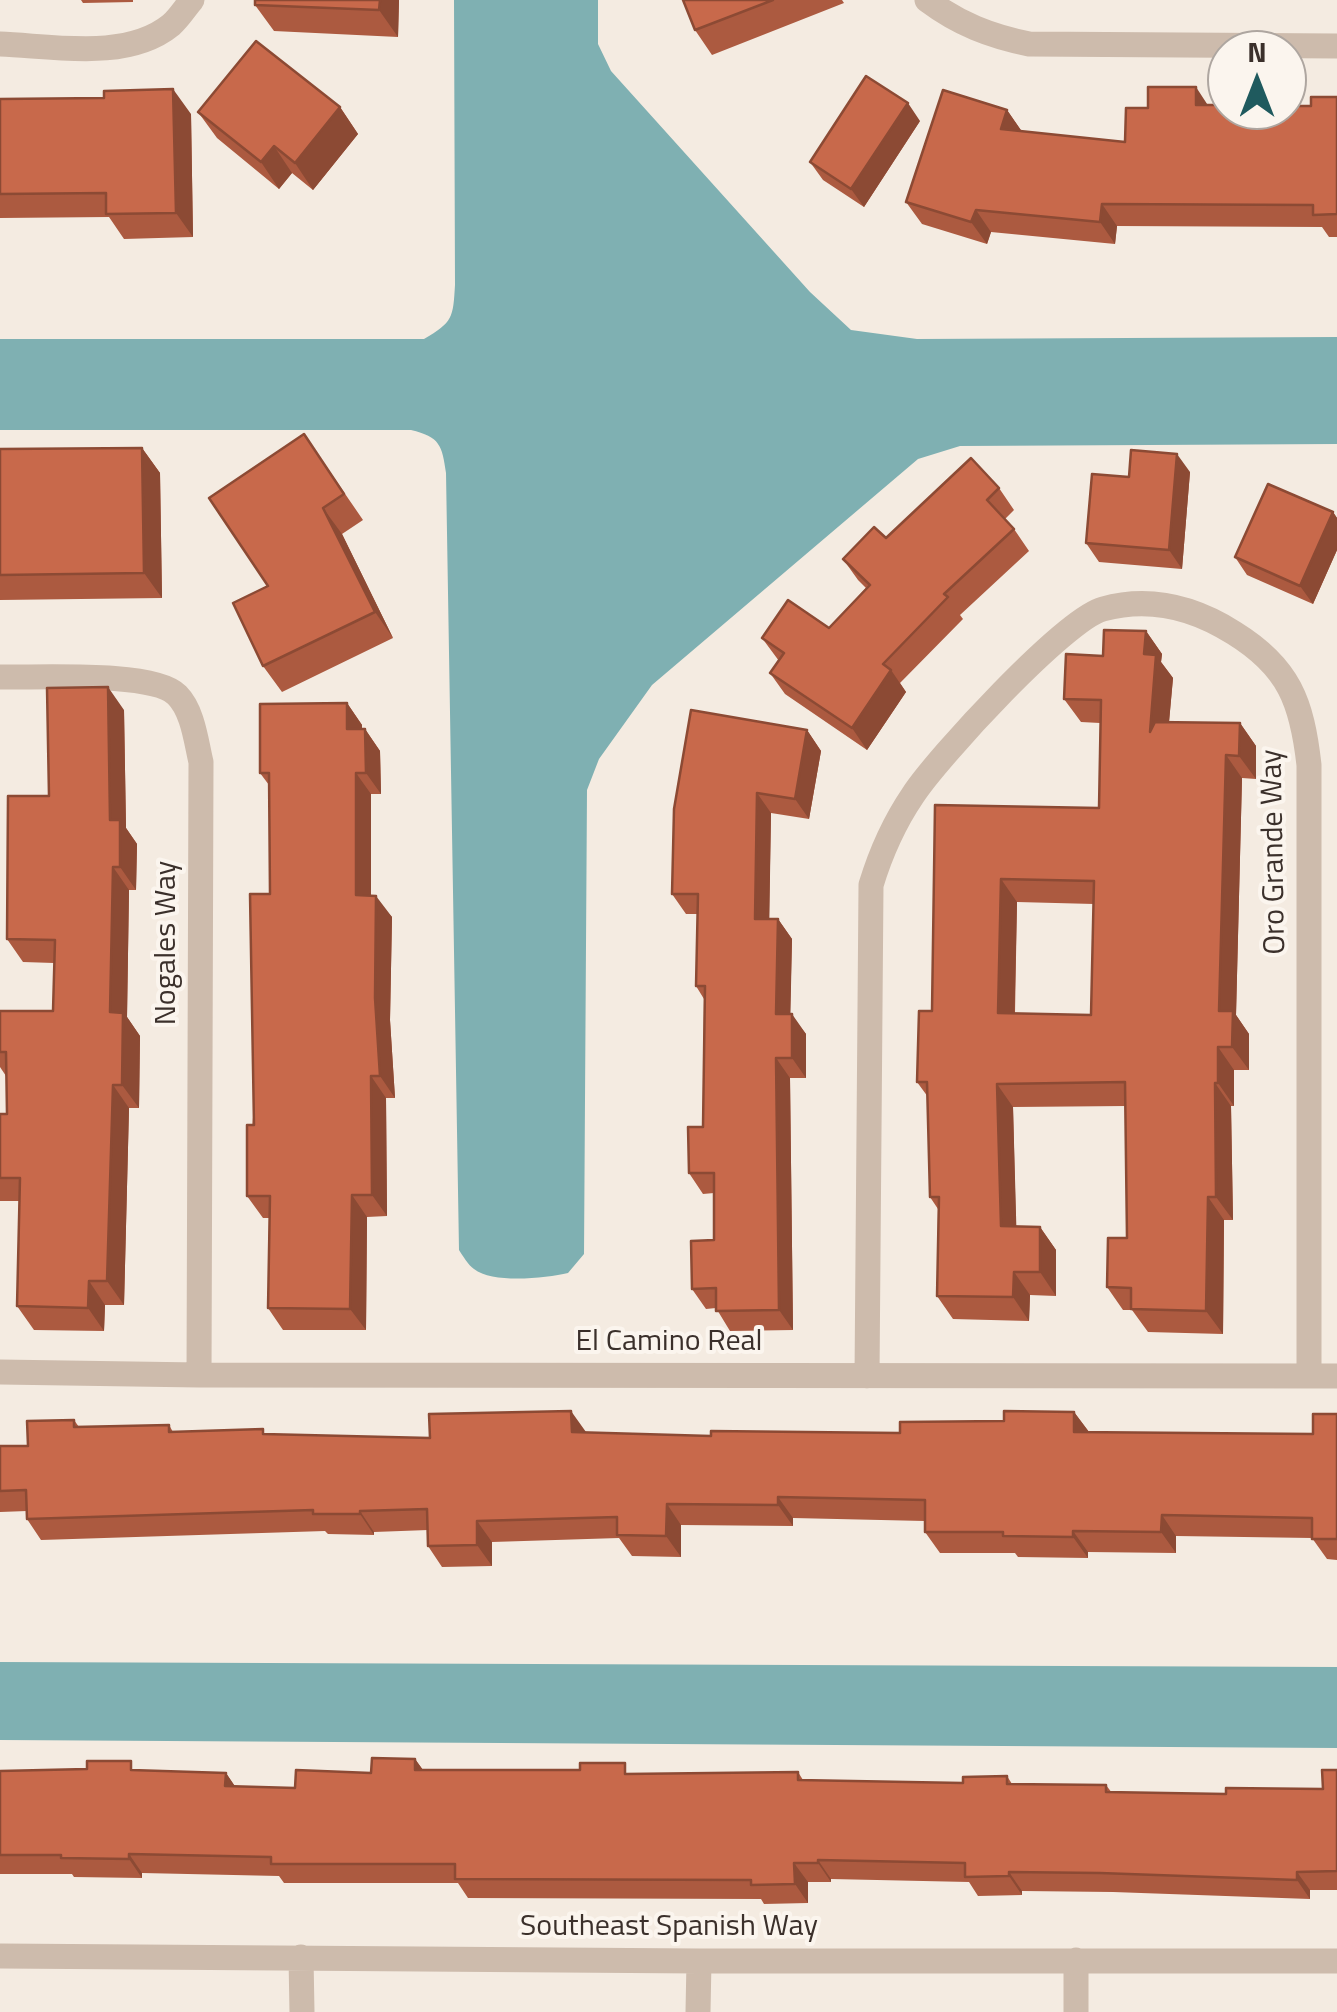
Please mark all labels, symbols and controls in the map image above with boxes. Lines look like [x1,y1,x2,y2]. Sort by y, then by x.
north arrow [1207,30,1307,130]
text: N [1247,30,1267,73]
street label: Oro Grande Way [1255,749,1295,955]
street label: Nogales Way [150,861,186,1025]
street label: El Camino Real [576,1325,762,1361]
street label: Southeast Spanish Way [520,1910,818,1946]

